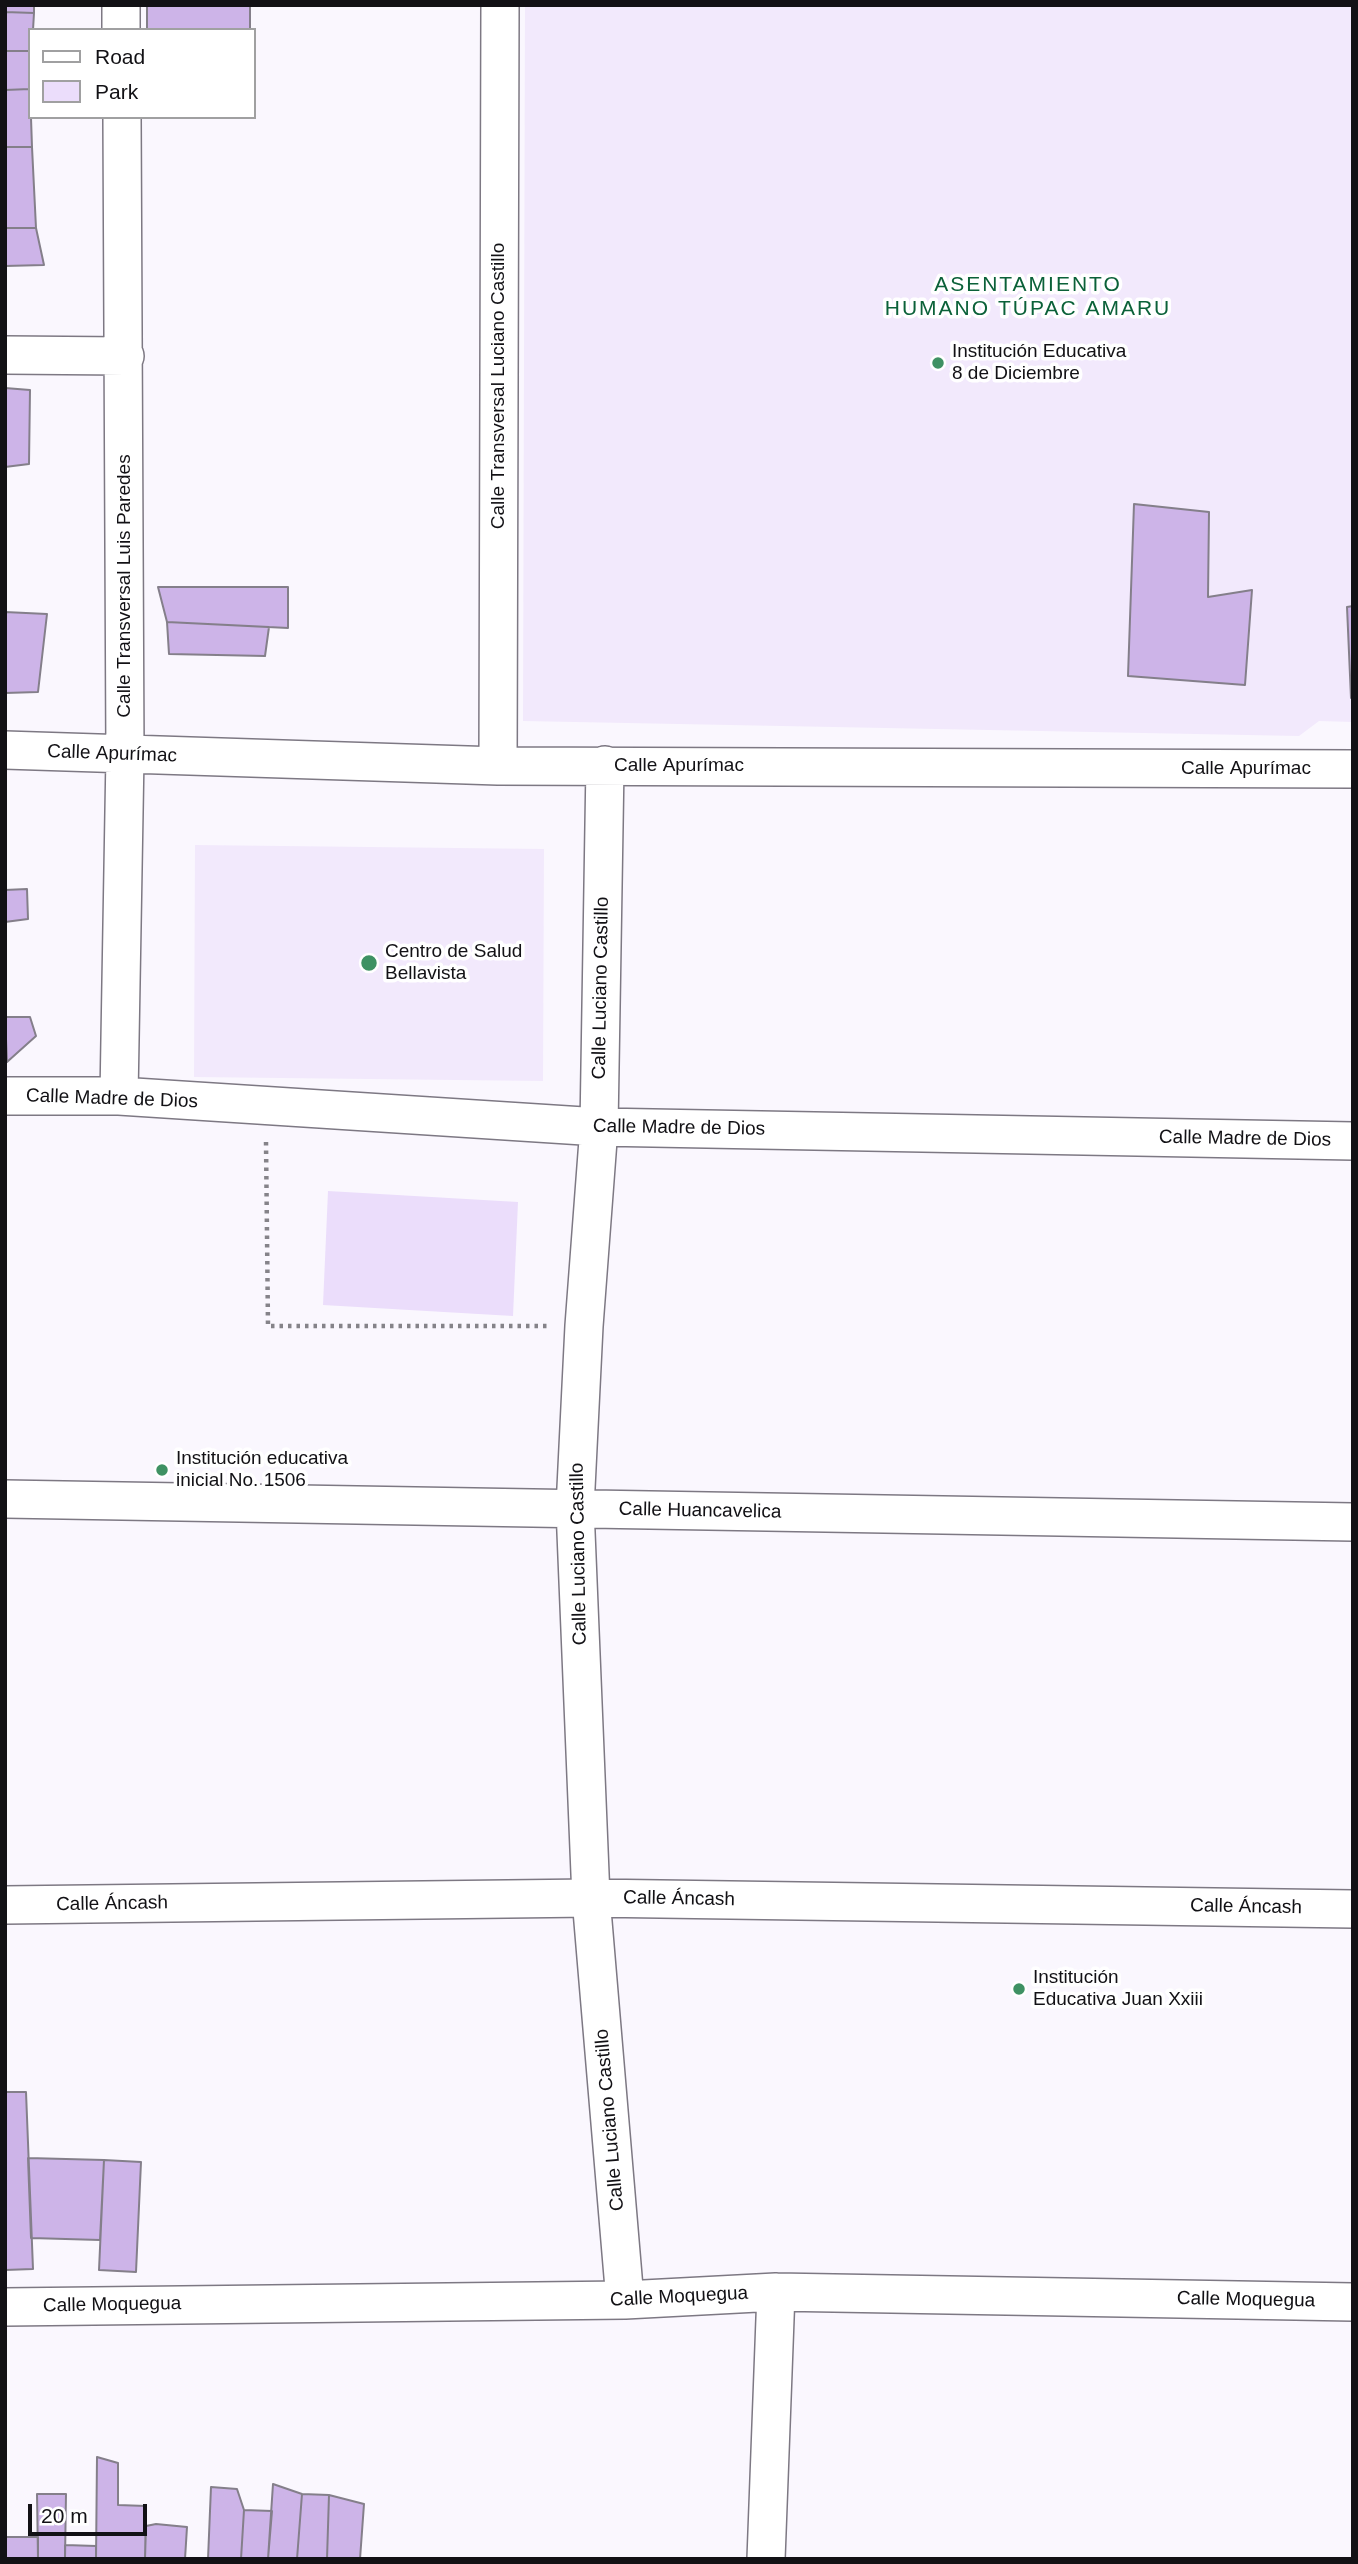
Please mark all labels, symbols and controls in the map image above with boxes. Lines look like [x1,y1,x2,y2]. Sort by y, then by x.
legend [28,28,256,119]
text: Road [95,45,145,68]
text: Park [95,80,138,103]
street label: Calle Transversal Luciano Castillo [488,243,510,529]
district label: ASENTAMIENTO HUMANO TÚPAC AMARU [887,272,1169,322]
place label: Institución Educativa 8 de Diciembre [952,341,1126,385]
marker: Institución Educativa 8 de Diciembre [930,355,946,371]
street label: Calle Transversal Luis Paredes [114,454,136,718]
street label: Calle Apurímac [47,740,177,768]
street label: Calle Apurímac [614,755,744,777]
street label: Calle Apurímac [1181,758,1311,780]
street label: Calle Luciano Castillo [588,896,614,1080]
place label: Centro de Salud Bellavista [385,941,522,985]
marker: Centro de Salud Bellavista [359,953,379,973]
street label: Calle Madre de Dios [26,1085,198,1113]
street label: Calle Madre de Dios [593,1115,765,1141]
street label: Calle Madre de Dios [1159,1126,1331,1152]
place label: Institución educativa inicial No. 1506 [176,1448,348,1492]
marker: Institución educativa inicial No. 1506 [154,1462,170,1478]
street label: Calle Luciano Castillo [566,1462,592,1646]
street label: Calle Huancavelica [618,1498,782,1524]
street label: Calle Áncash [623,1887,735,1911]
street label: Calle Áncash [56,1892,168,1916]
street label: Calle Áncash [1190,1895,1302,1919]
place label: Institución Educativa Juan Xxiii [1033,1967,1203,2011]
marker: Institución Educativa Juan Xxiii [1011,1981,1027,1997]
street label: Calle Luciano Castillo [591,2028,629,2212]
street label: Calle Moquegua [609,2282,749,2312]
street label: Calle Moquegua [1177,2287,1315,2313]
street label: Calle Moquegua [43,2292,181,2318]
scale bar [32,2490,150,2534]
text: 20 m [41,2504,88,2527]

